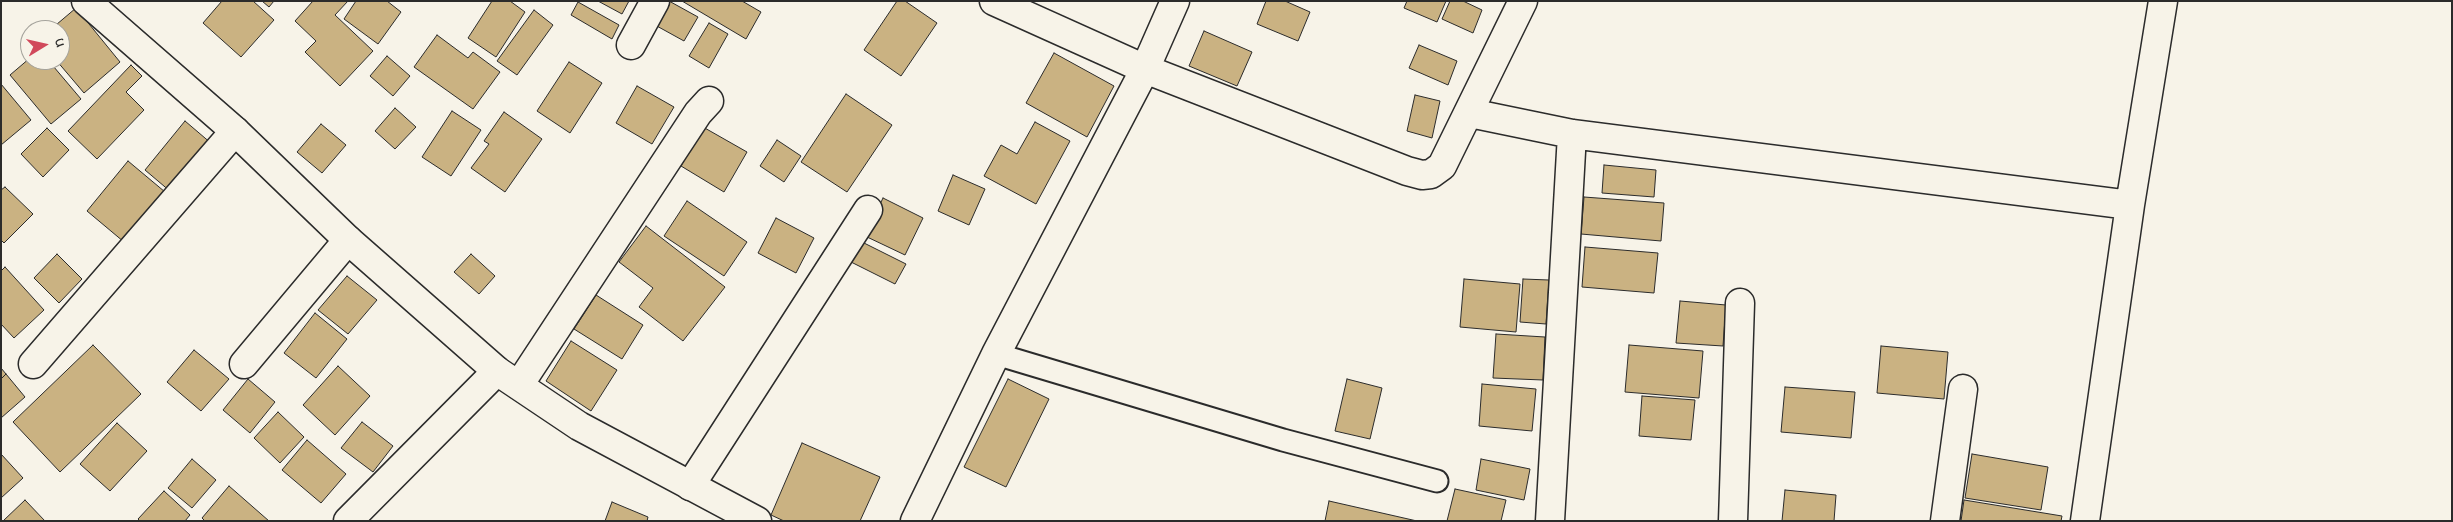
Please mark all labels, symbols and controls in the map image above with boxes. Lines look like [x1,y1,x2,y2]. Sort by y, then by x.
north arrow [20,20,70,70]
text: U [48,37,70,49]

